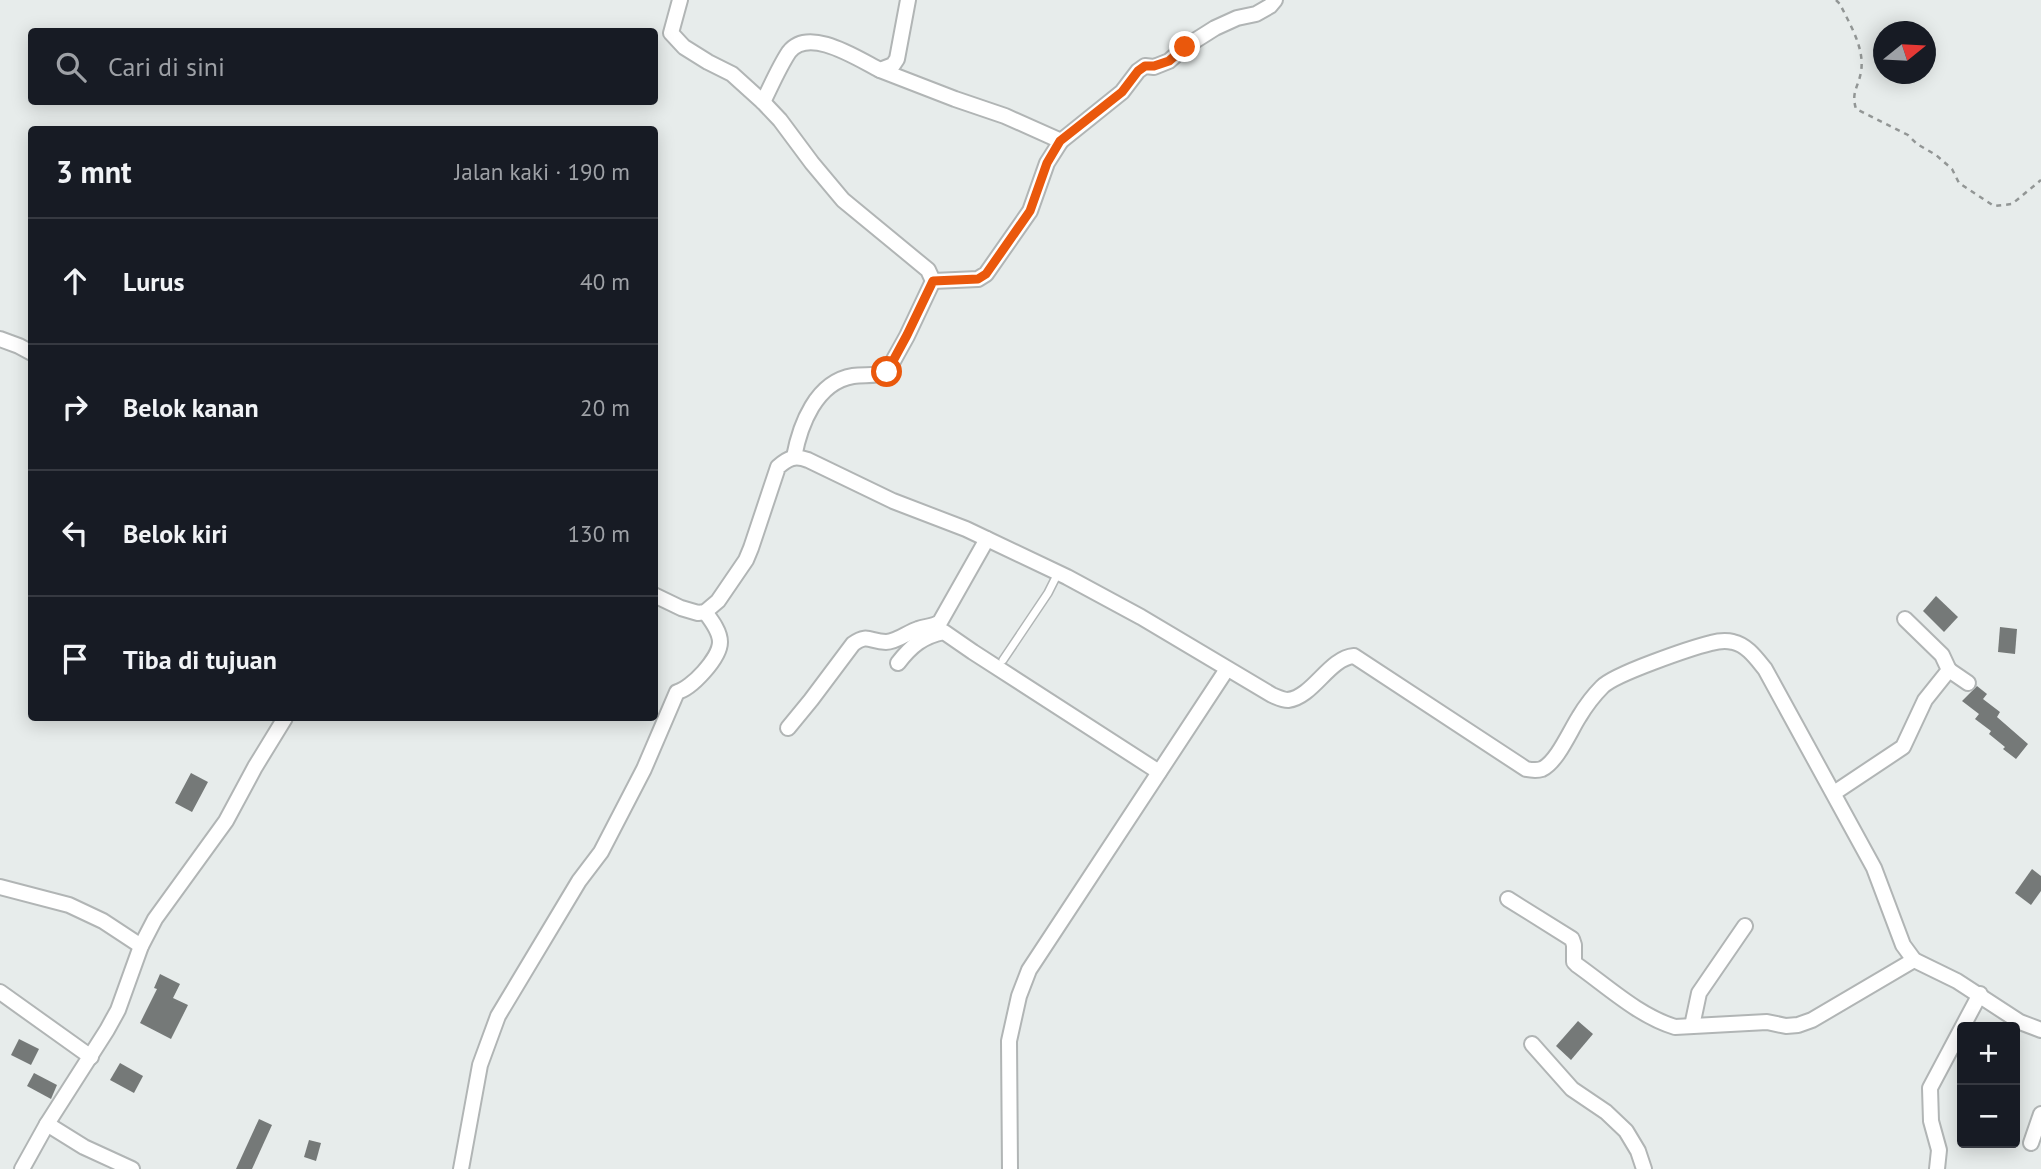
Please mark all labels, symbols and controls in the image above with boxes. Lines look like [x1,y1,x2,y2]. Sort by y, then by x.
north arrow [1873,21,1936,84]
search box [28,28,658,105]
route end [1169,31,1200,62]
icon: search [52,48,90,86]
text: Cari di sini [108,50,225,83]
text: 3 mnt [56,152,132,191]
text: Jalan kaki · 190 m [455,157,630,186]
icon: ahead [56,262,94,300]
text: Lurus [123,265,184,298]
text: 40 m [580,267,630,296]
route start [871,356,902,387]
icon: right [56,388,94,426]
text: Belok kanan [123,391,259,424]
text: 20 m [580,393,630,422]
icon: left [56,514,94,552]
text: Belok kiri [123,517,228,550]
text: 130 m [568,519,630,548]
icon: arrive [56,640,94,678]
text: Tiba di tujuan [123,643,277,676]
map controls [1957,1022,2020,1148]
button: + [1957,1022,2020,1085]
button: − [1957,1085,2020,1148]

